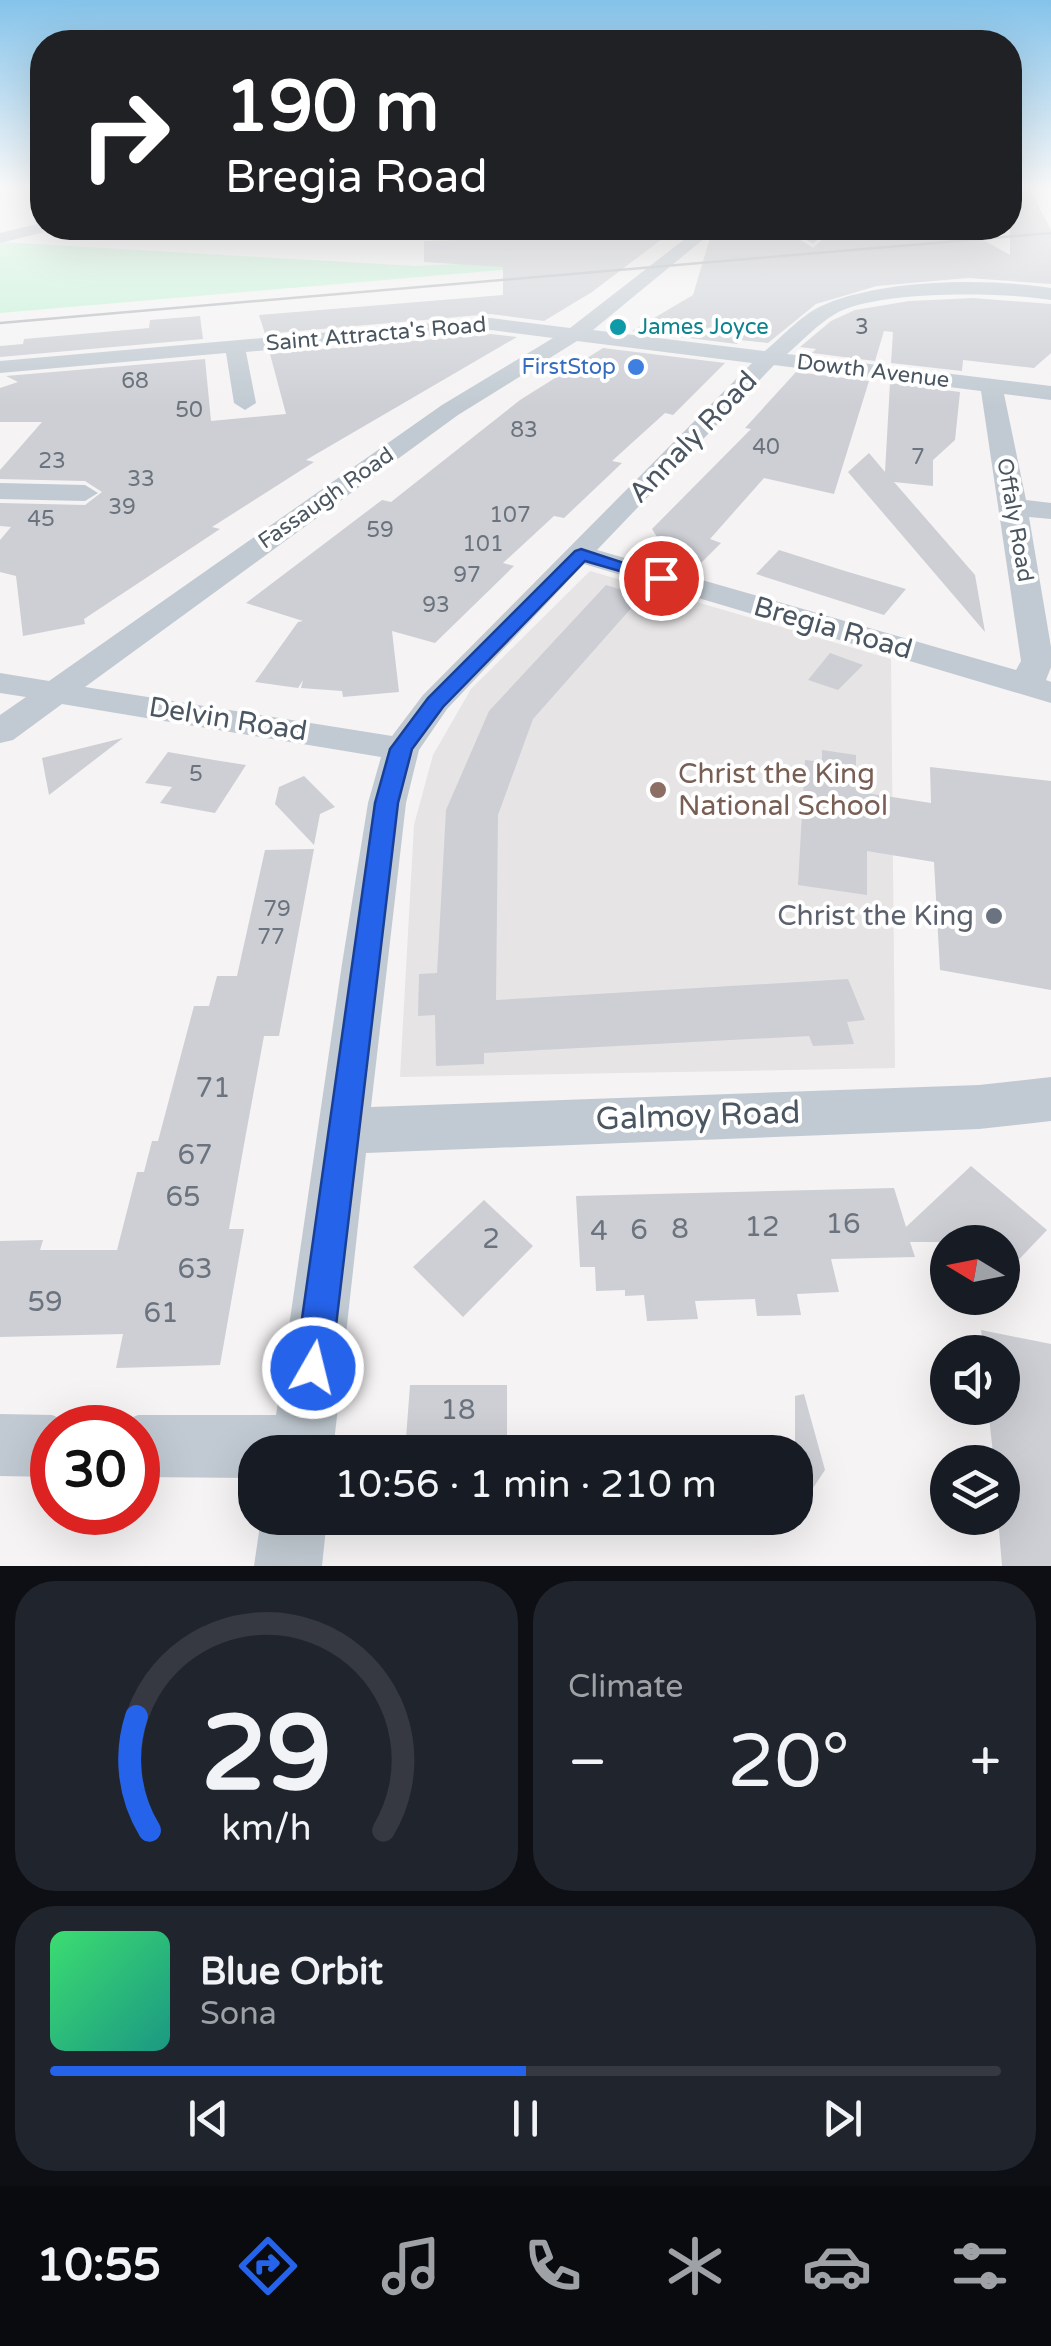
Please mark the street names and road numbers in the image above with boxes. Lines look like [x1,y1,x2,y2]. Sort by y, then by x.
street label: Saint Attracta's Road [265,311,487,357]
street label: Dowth Avenue [795,349,951,393]
street label: Annaly Road [622,364,764,510]
street label: Fassaugh Road [253,442,399,554]
street label: Offaly Road [991,456,1039,584]
street label: Bregia Road [750,589,916,667]
street label: Delvin Road [146,690,310,748]
street label: Galmoy Road [595,1093,801,1139]

